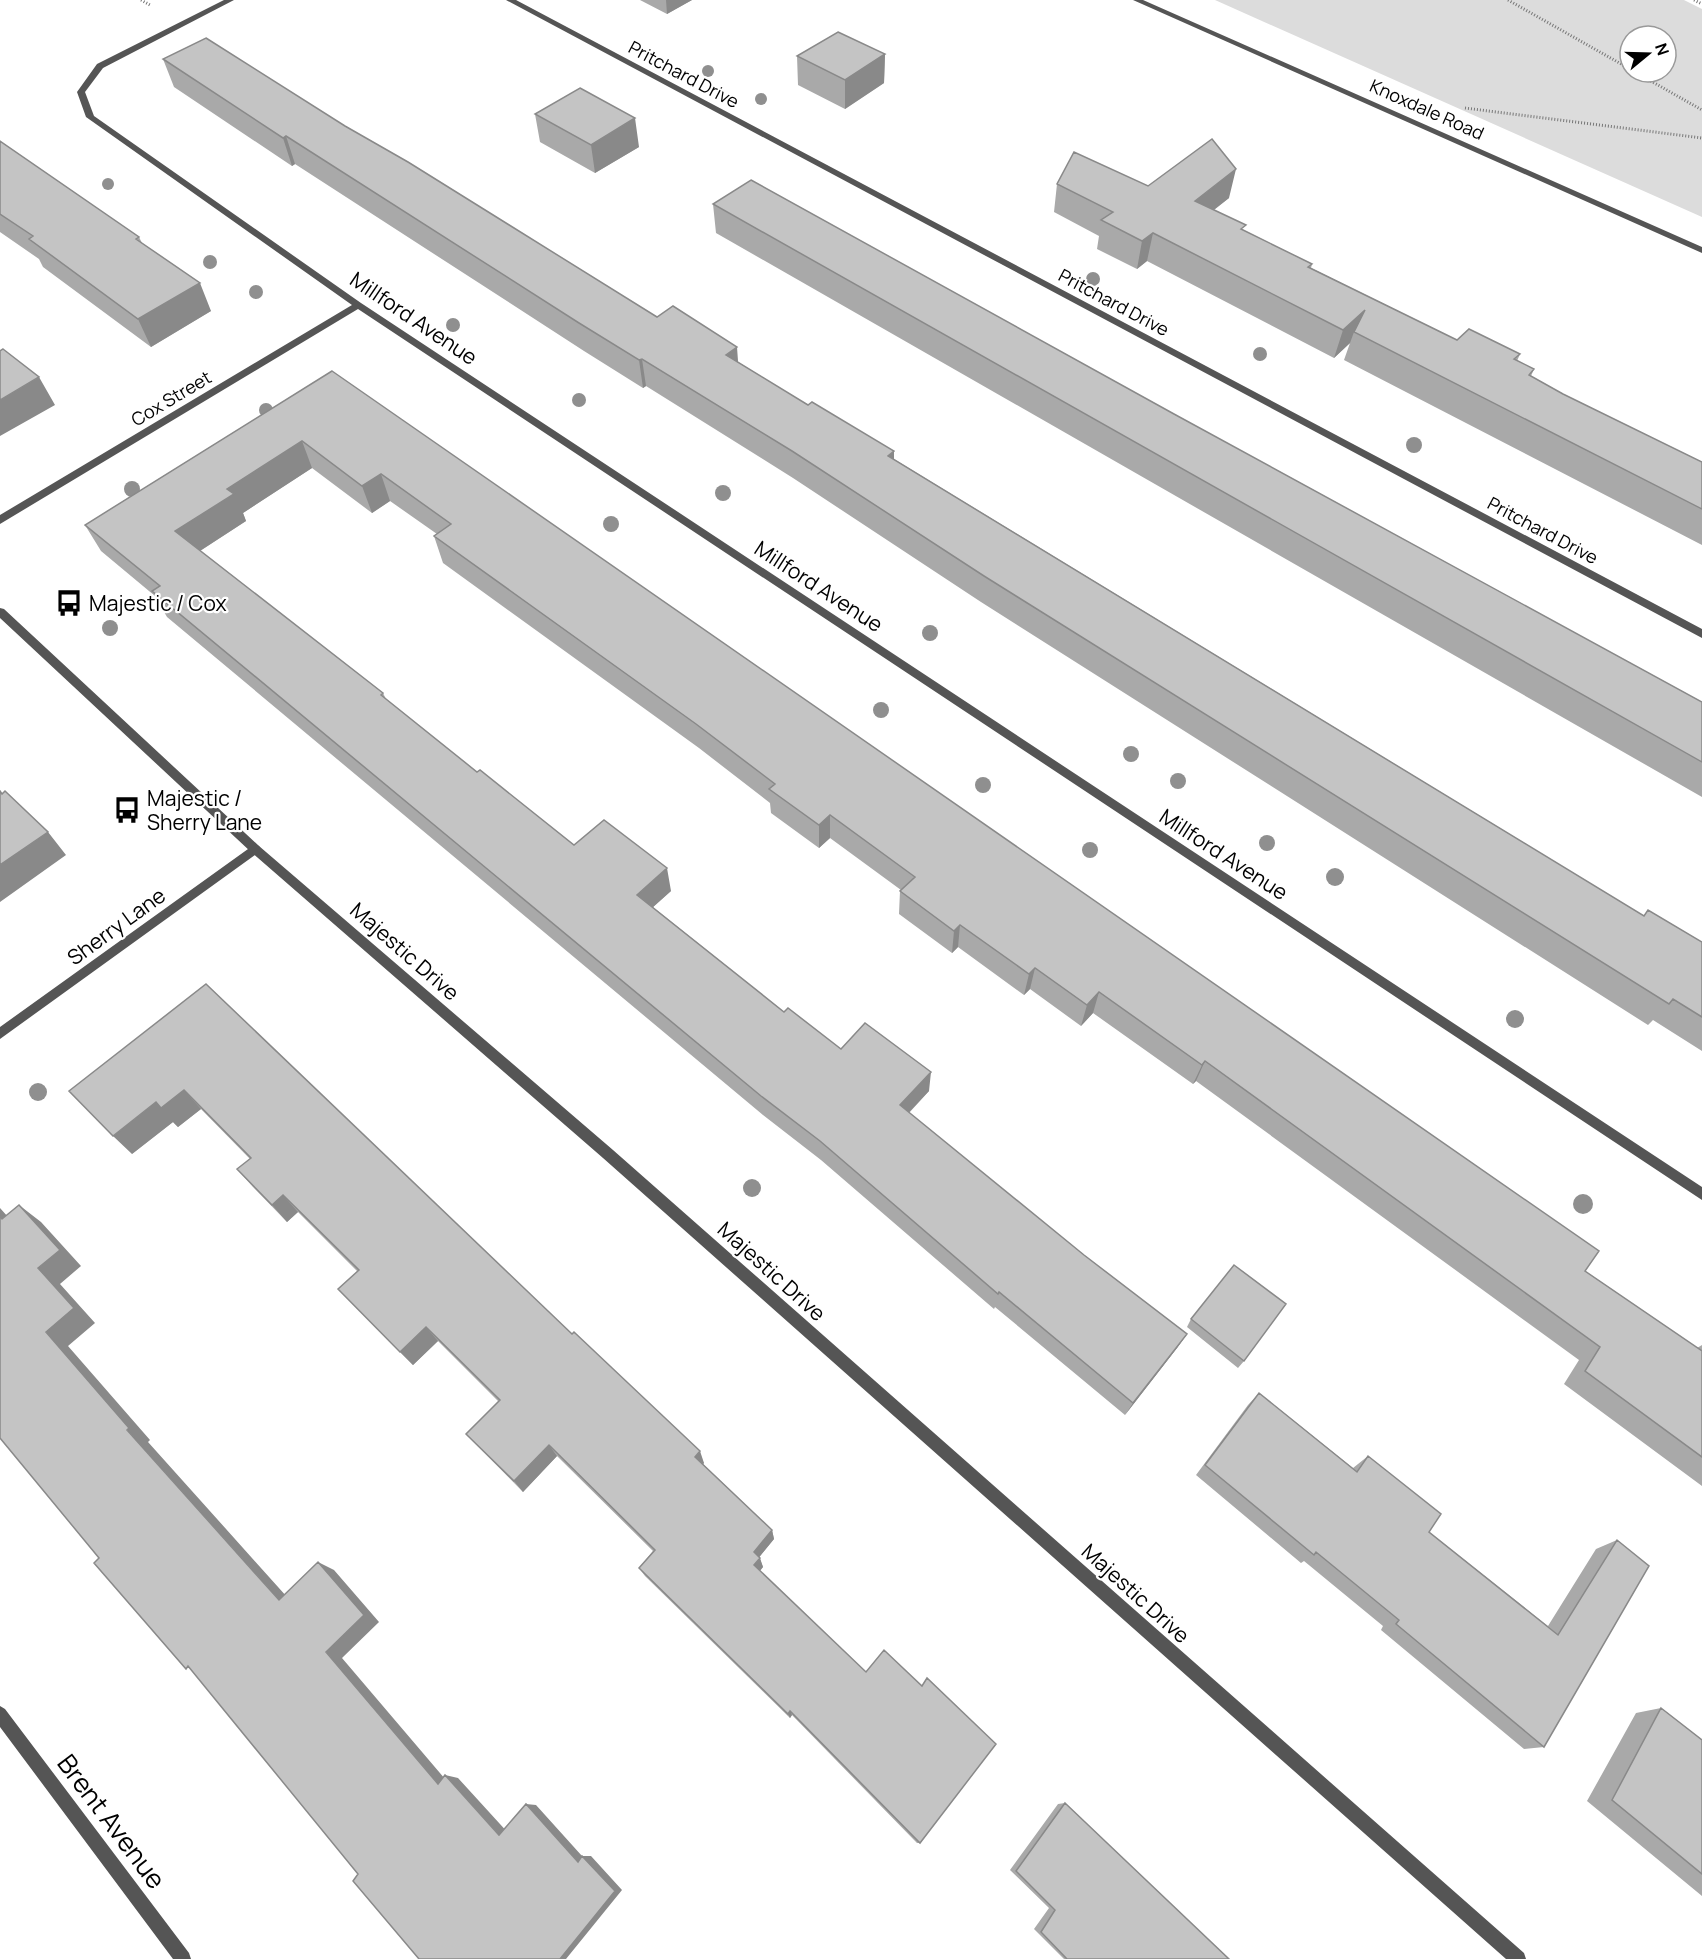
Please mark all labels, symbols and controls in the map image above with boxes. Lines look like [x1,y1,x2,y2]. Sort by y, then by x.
north arrow [1618,24,1678,84]
street label: Pritchard Drive [625,35,743,113]
text: N [1650,40,1674,58]
street label: Knoxdale Road [1366,73,1488,145]
street label: Pritchard Drive [1055,263,1173,341]
street label: Millford Avenue [345,265,483,371]
street label: Cox Street [127,365,215,431]
street label: Pritchard Drive [1484,491,1602,569]
street label: Millford Avenue [749,534,889,638]
bus stop icon: Majestic / Cox [54,588,84,618]
place label: Majestic / Cox [89,589,227,617]
place label: Majestic / Sherry Lane [147,784,262,836]
bus stop icon: Majestic / Sherry Lane [112,795,142,825]
street label: Millford Avenue [1154,802,1294,906]
street label: Sherry Lane [61,881,171,971]
street label: Majestic Drive [344,896,466,1006]
street label: Majestic Drive [712,1215,832,1327]
street label: Majestic Drive [1076,1537,1196,1649]
street label: Brent Avenue [49,1746,175,1896]

